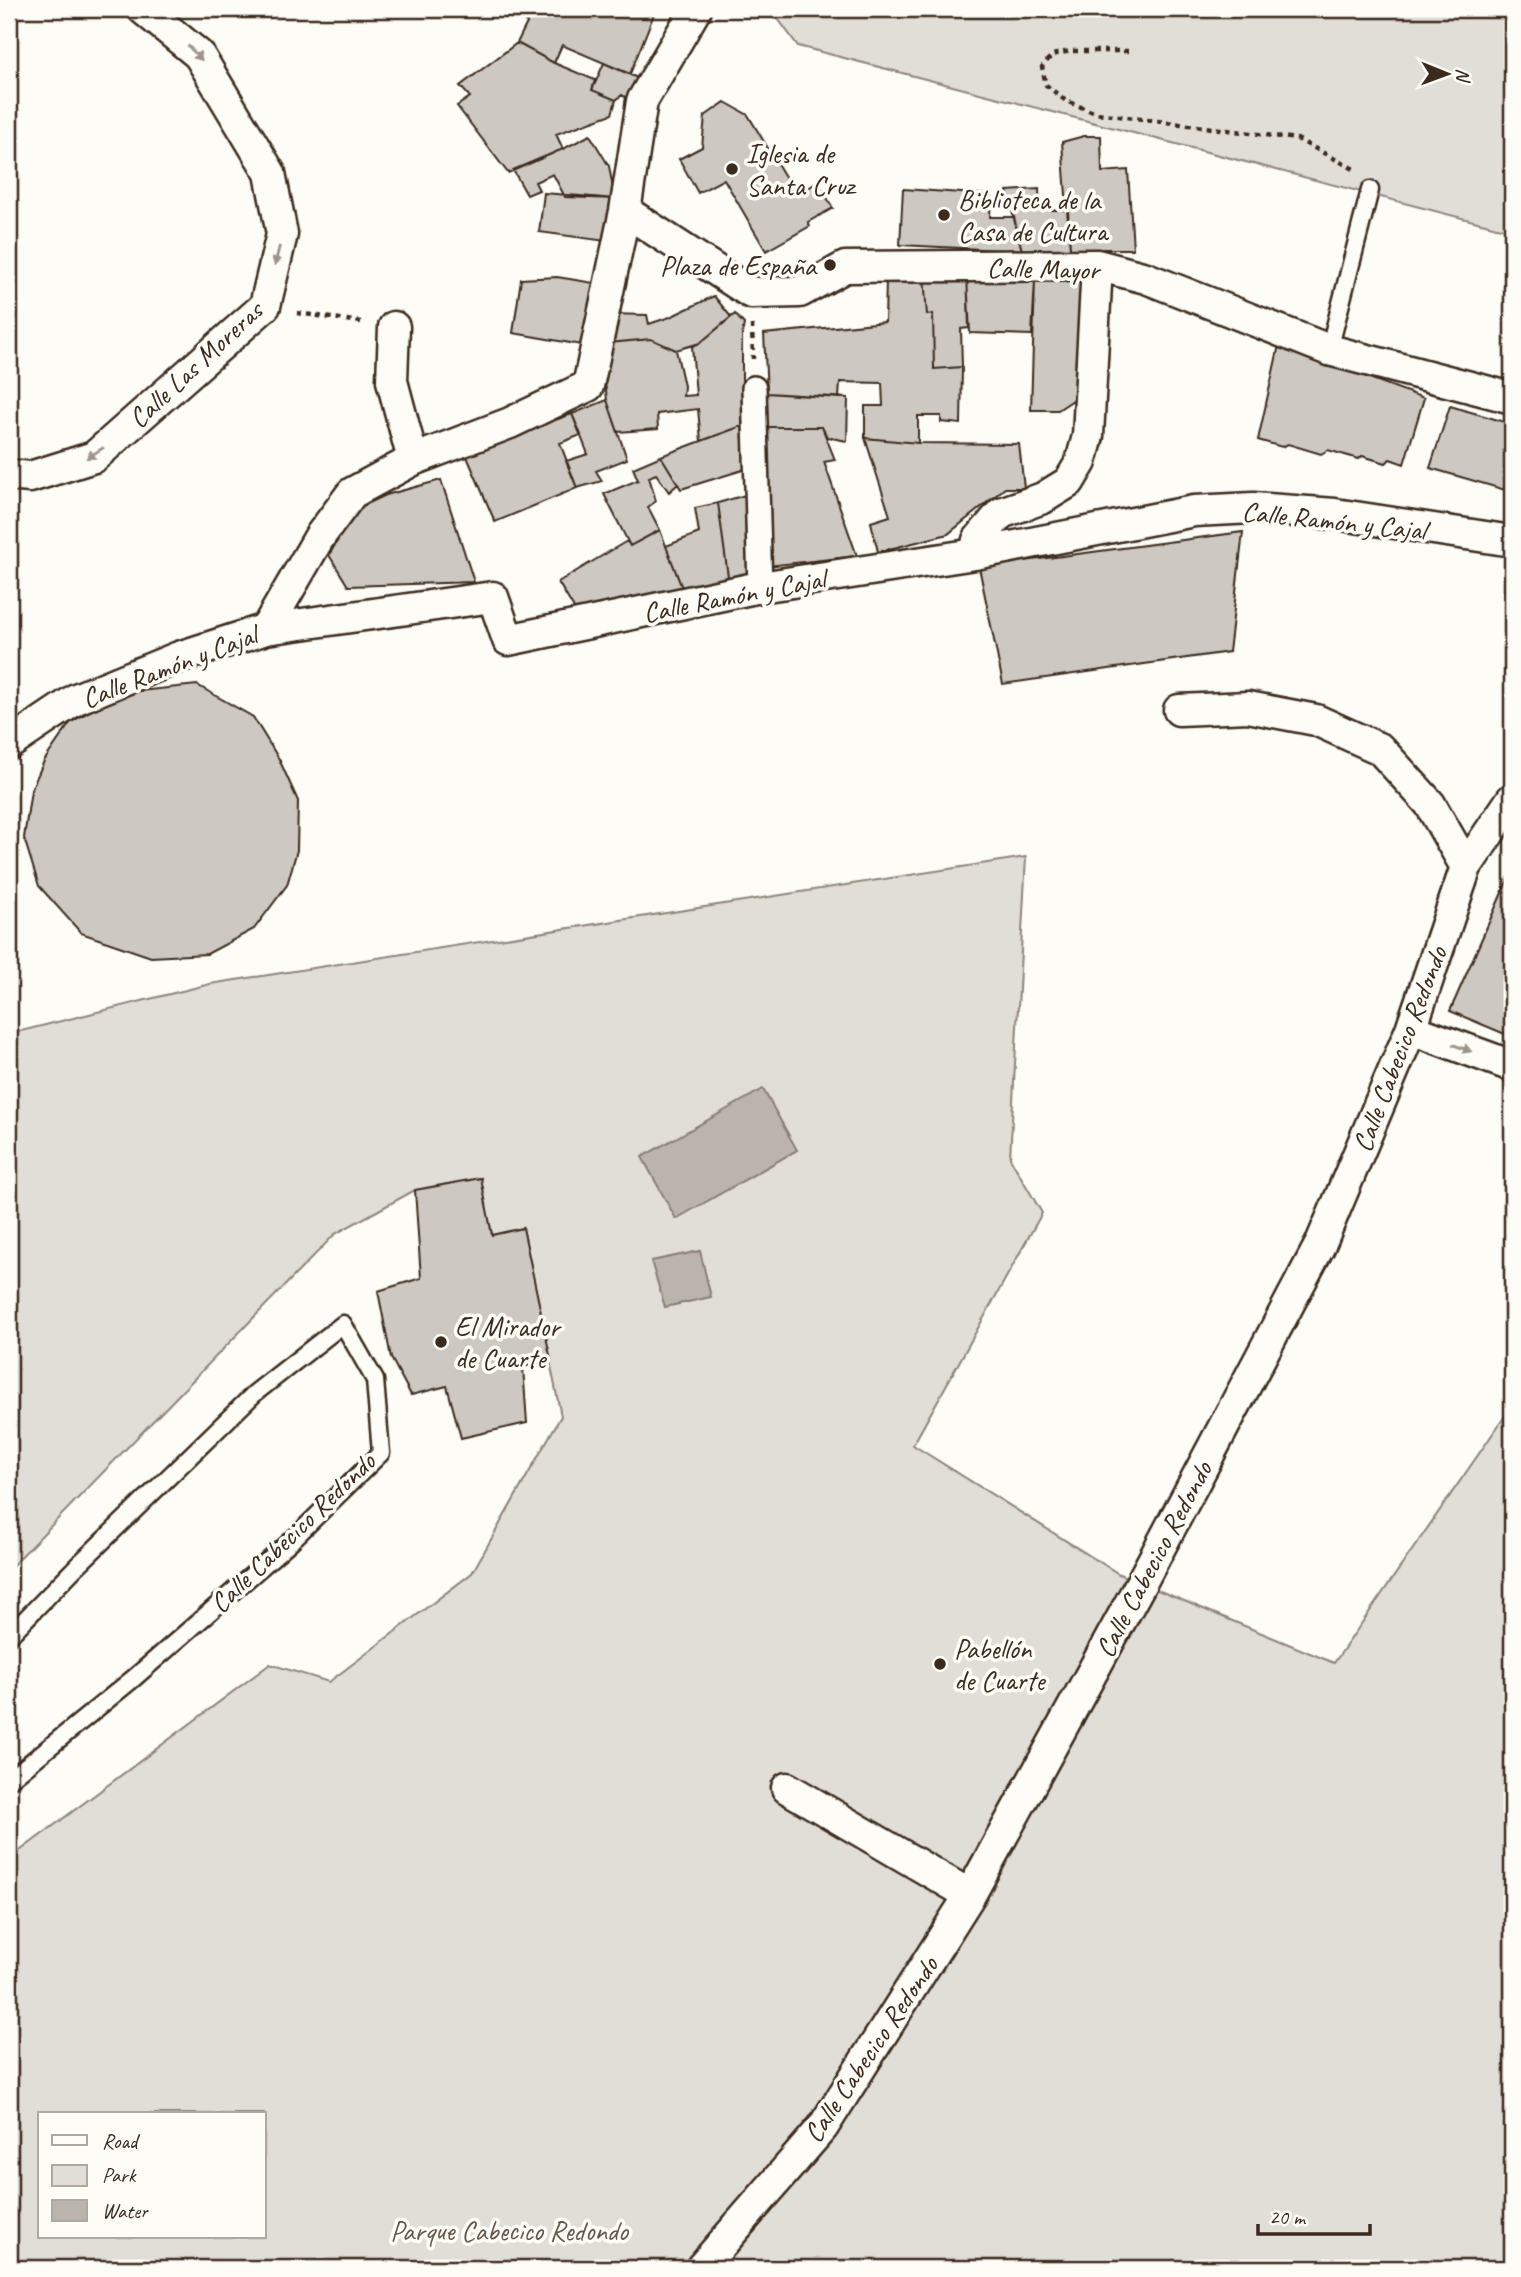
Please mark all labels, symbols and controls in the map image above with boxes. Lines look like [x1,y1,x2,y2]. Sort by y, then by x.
north arrow [1412,38,1482,108]
one-way arrow [186,44,202,61]
text: N [1451,68,1475,84]
place label: Iglesia de Santa Cruz [746,136,857,203]
marker: Iglesia de Santa Cruz [724,161,740,177]
place label: Biblioteca de la Casa de Cultura [958,182,1110,249]
marker: Biblioteca de la Casa de Cultura [936,207,952,223]
one-way arrow [271,246,282,268]
place label: Plaza de España [660,248,818,283]
street label: Calle Mayor [987,250,1102,287]
marker: Plaza de España [822,257,838,273]
street label: Calle Las Moreras [121,292,272,435]
one-way arrow [85,447,105,460]
street label: Calle Ramón y Cajal [1240,493,1433,548]
street label: Calle Ramón y Cajal [640,560,833,630]
street label: Calle Ramón y Cajal [77,615,267,716]
street label: Calle Cabecico Redondo [1344,940,1455,1157]
one-way arrow [1451,1042,1472,1053]
place label: El Mirador de Cuarte [455,1309,562,1376]
marker: El Mirador de Cuarte [433,1334,449,1350]
street label: Calle Cabecico Redondo [202,1443,384,1620]
street label: Calle Cabecico Redondo [1087,1453,1221,1663]
place label: Pabellón de Cuarte [954,1631,1046,1698]
marker: Pabellón de Cuarte [932,1656,948,1672]
street label: Calle Cabecico Redondo [795,1948,947,2149]
legend [38,2112,266,2238]
text: Road [102,2128,141,2154]
text: Park [102,2162,137,2188]
scale bar [1258,2193,1370,2237]
text: Water [102,2198,149,2224]
text: 20 m [1269,2204,1307,2230]
park label: Parque Cabecico Redondo [390,2213,630,2248]

